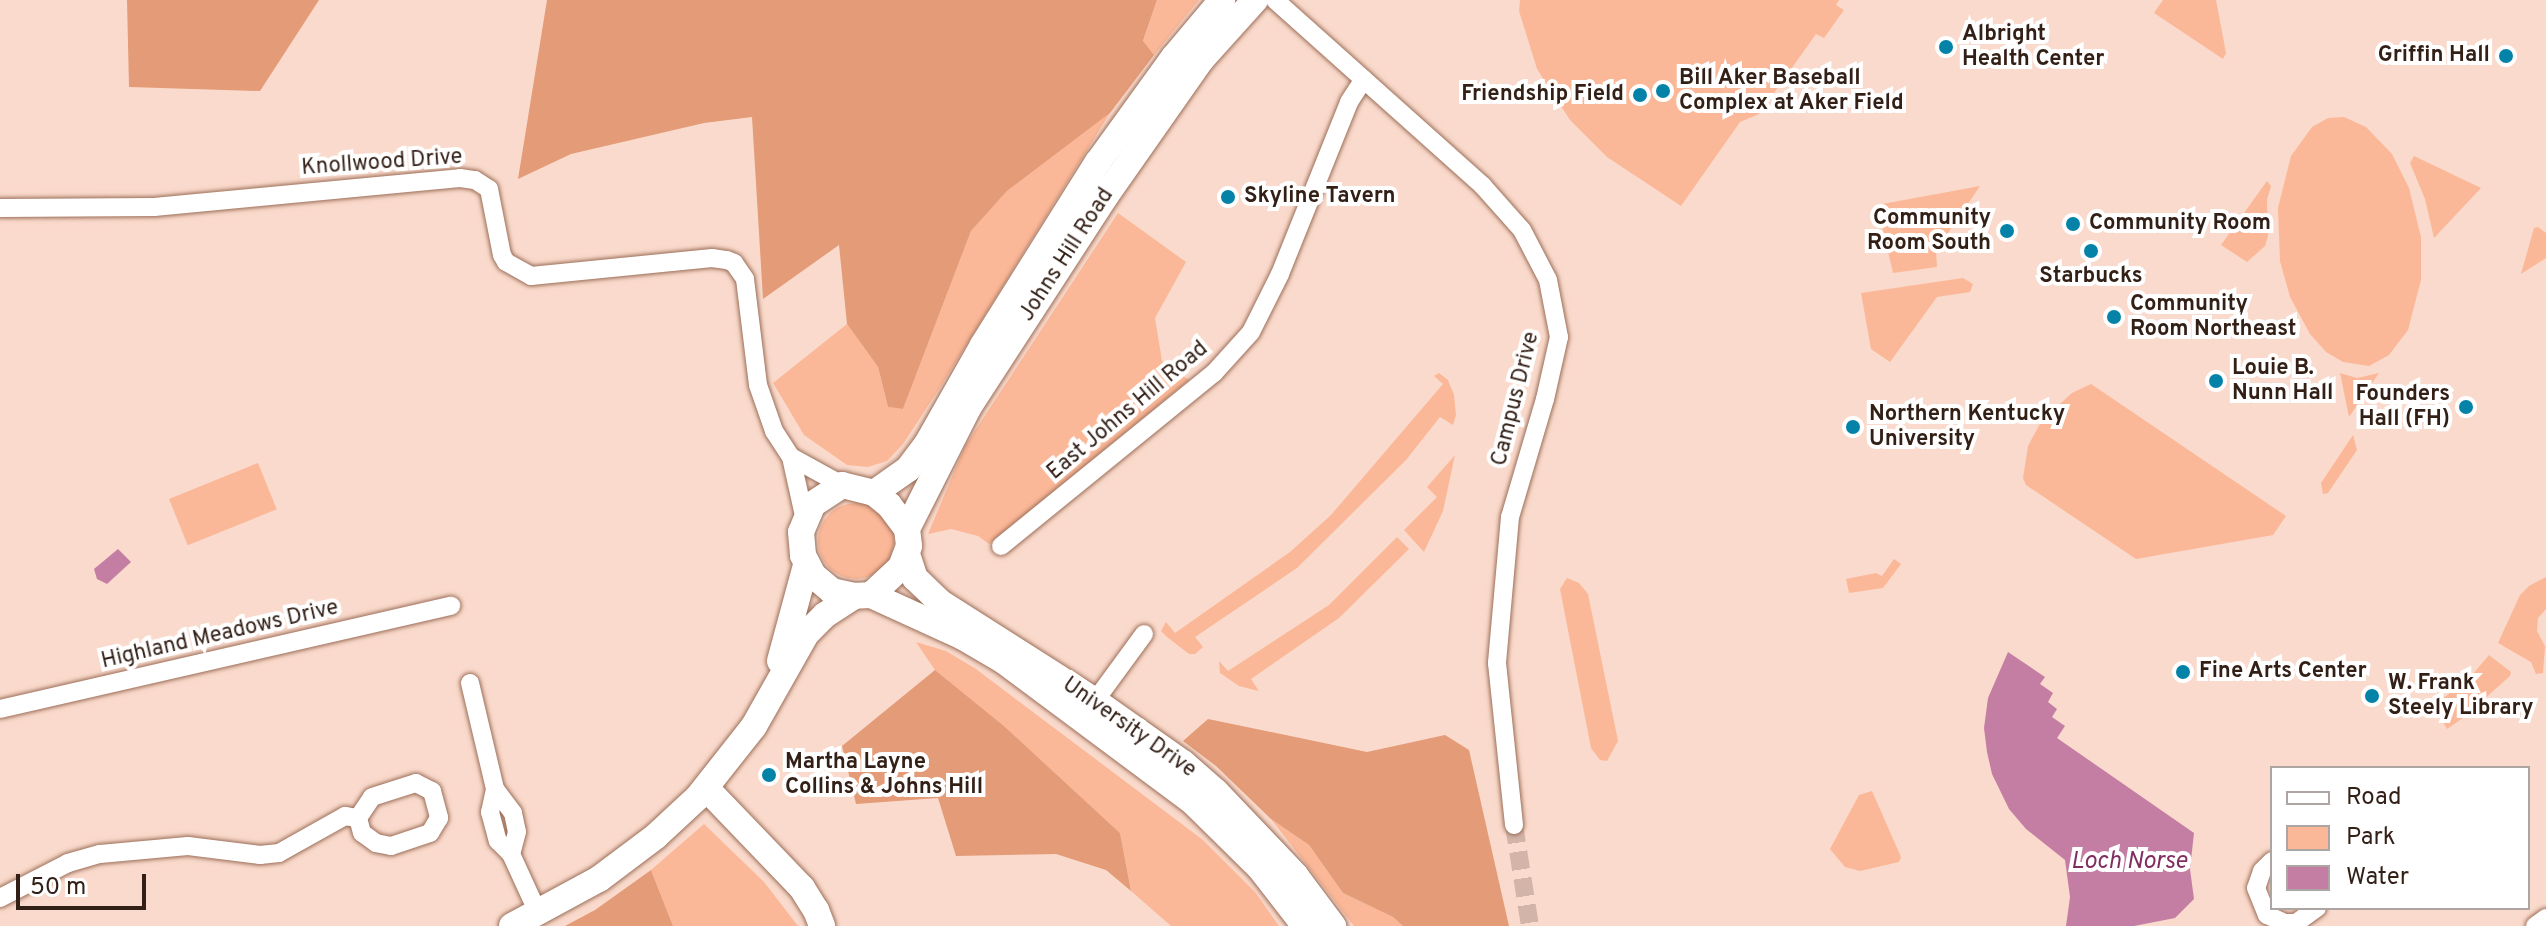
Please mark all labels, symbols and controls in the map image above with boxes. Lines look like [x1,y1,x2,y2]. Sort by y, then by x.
place label: Albright Health Center [1962,21,2104,72]
marker: Albright Health Center [1937,38,1955,56]
place label: Griffin Hall [2378,43,2490,69]
marker: Griffin Hall [2497,47,2515,65]
place label: Bill Aker Baseball Complex at Aker Field [1679,65,1904,116]
place label: Friendship Field [1461,82,1624,108]
marker: Bill Aker Baseball Complex at Aker Field [1654,82,1672,100]
marker: Friendship Field [1631,86,1649,104]
street label: Knollwood Drive [301,144,463,182]
street label: Johns Hill Road [1014,183,1120,327]
place label: Skyline Tavern [1244,184,1396,210]
marker: Skyline Tavern [1219,188,1237,206]
place label: Community Room South [1867,205,1991,256]
place label: Community Room [2089,211,2271,237]
marker: Community Room [2064,215,2082,233]
marker: Community Room South [1998,222,2016,240]
marker: Starbucks [2082,242,2100,260]
place label: Starbucks [2039,264,2143,290]
place label: Community Room Northeast [2130,291,2296,342]
marker: Community Room Northeast [2105,308,2123,326]
street label: Campus Drive [1487,329,1545,469]
street label: East Johns Hill Road [1042,336,1214,486]
place label: Louie B. Nunn Hall [2232,355,2333,406]
marker: Louie B. Nunn Hall [2207,372,2225,390]
place label: Founders Hall (FH) [2356,381,2450,432]
marker: Founders Hall (FH) [2457,398,2475,416]
place label: Northern Kentucky University [1869,401,2065,452]
marker: Northern Kentucky University [1844,418,1862,436]
street label: Highland Meadows Drive [99,595,341,675]
place label: Fine Arts Center [2199,659,2368,685]
marker: Fine Arts Center [2174,663,2192,681]
place label: W. Frank Steely Library [2388,670,2533,722]
street label: University Drive [1057,672,1201,784]
marker: W. Frank Steely Library [2363,687,2381,705]
place label: Martha Layne Collins & Johns Hill [785,749,983,800]
marker: Martha Layne Collins & Johns Hill [760,766,778,784]
legend [2270,766,2530,910]
text: Road [2346,783,2402,813]
text: Park [2346,823,2396,853]
water label: Loch Norse [2071,849,2187,877]
scale bar [20,858,150,908]
text: Water [2346,863,2409,893]
text: 50 m [30,873,86,903]

